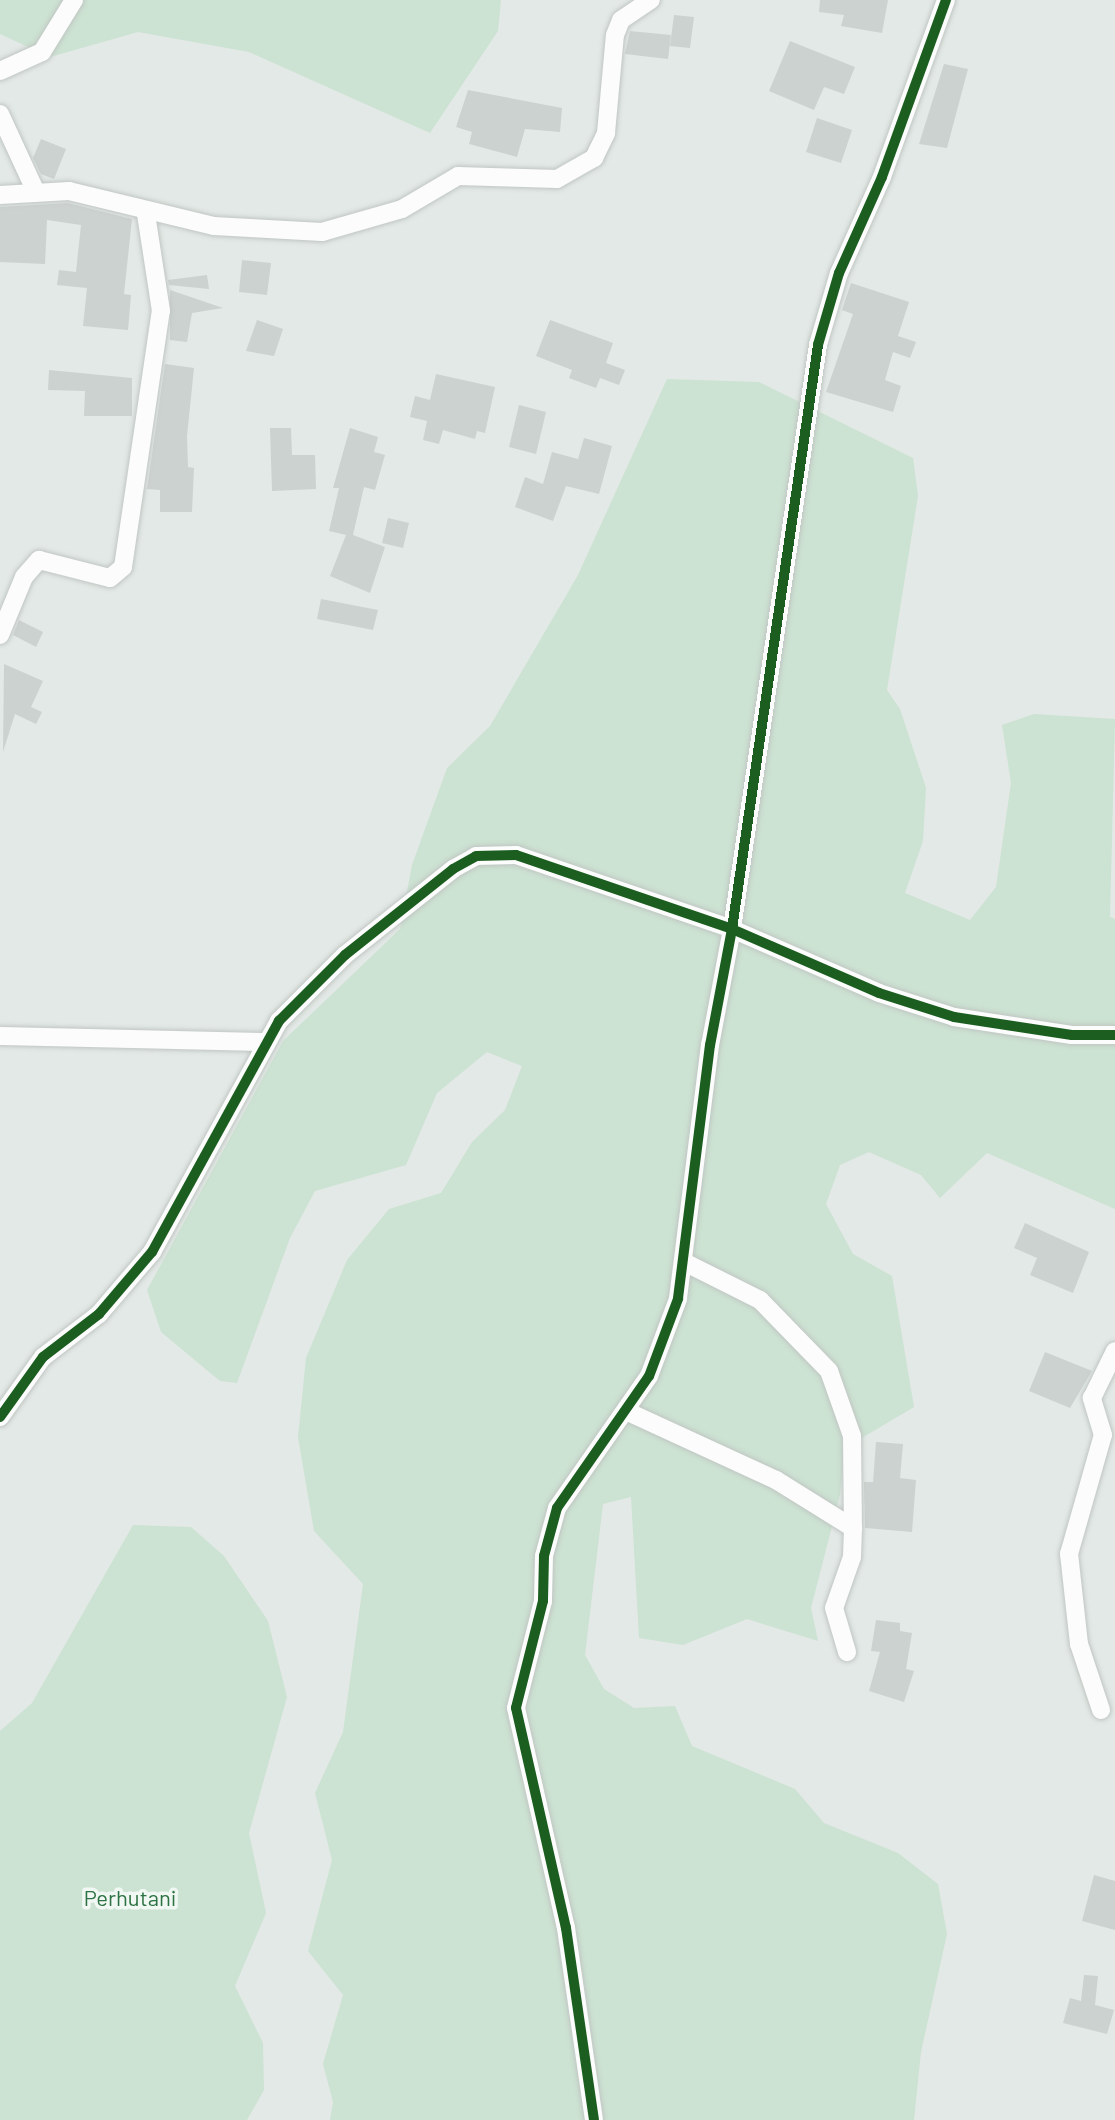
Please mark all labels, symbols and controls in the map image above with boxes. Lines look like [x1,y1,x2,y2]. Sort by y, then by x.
park label: Perhutani [84,1885,176,1911]

